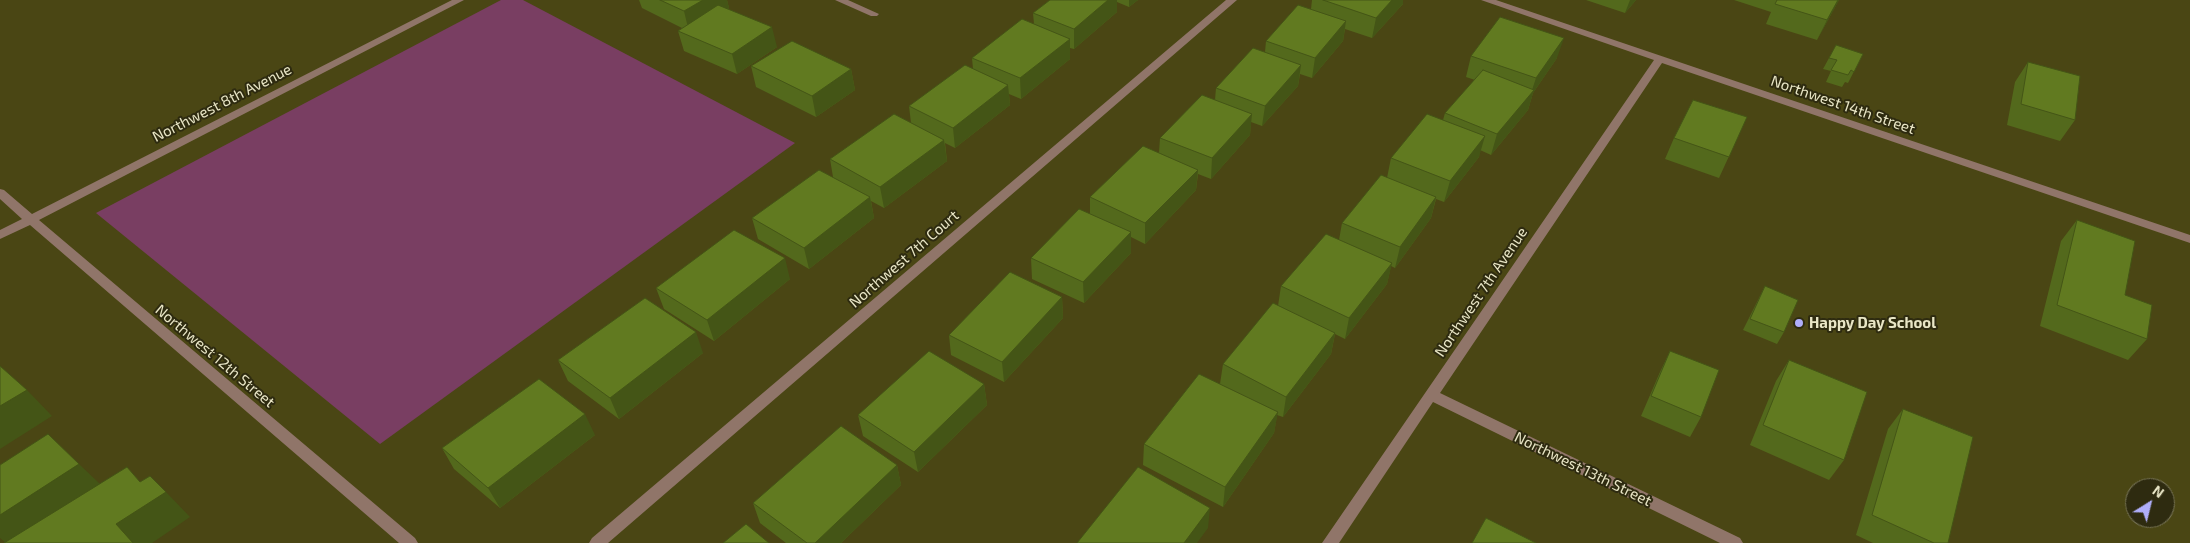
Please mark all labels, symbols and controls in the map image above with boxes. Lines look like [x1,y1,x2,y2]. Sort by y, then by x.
street label: Northwest 8th Avenue [149,60,295,146]
street label: Northwest 14th Street [1769,72,1917,138]
street label: Northwest 7th Court [845,206,963,312]
street label: Northwest 7th Avenue [1431,224,1531,360]
street label: Northwest 12th Street [152,301,278,411]
place label: Happy Day School [1809,314,1936,332]
marker: Happy Day School [1793,317,1805,329]
street label: Northwest 13th Street [1511,428,1655,510]
north arrow [2125,478,2175,528]
text: N [2149,481,2168,501]

